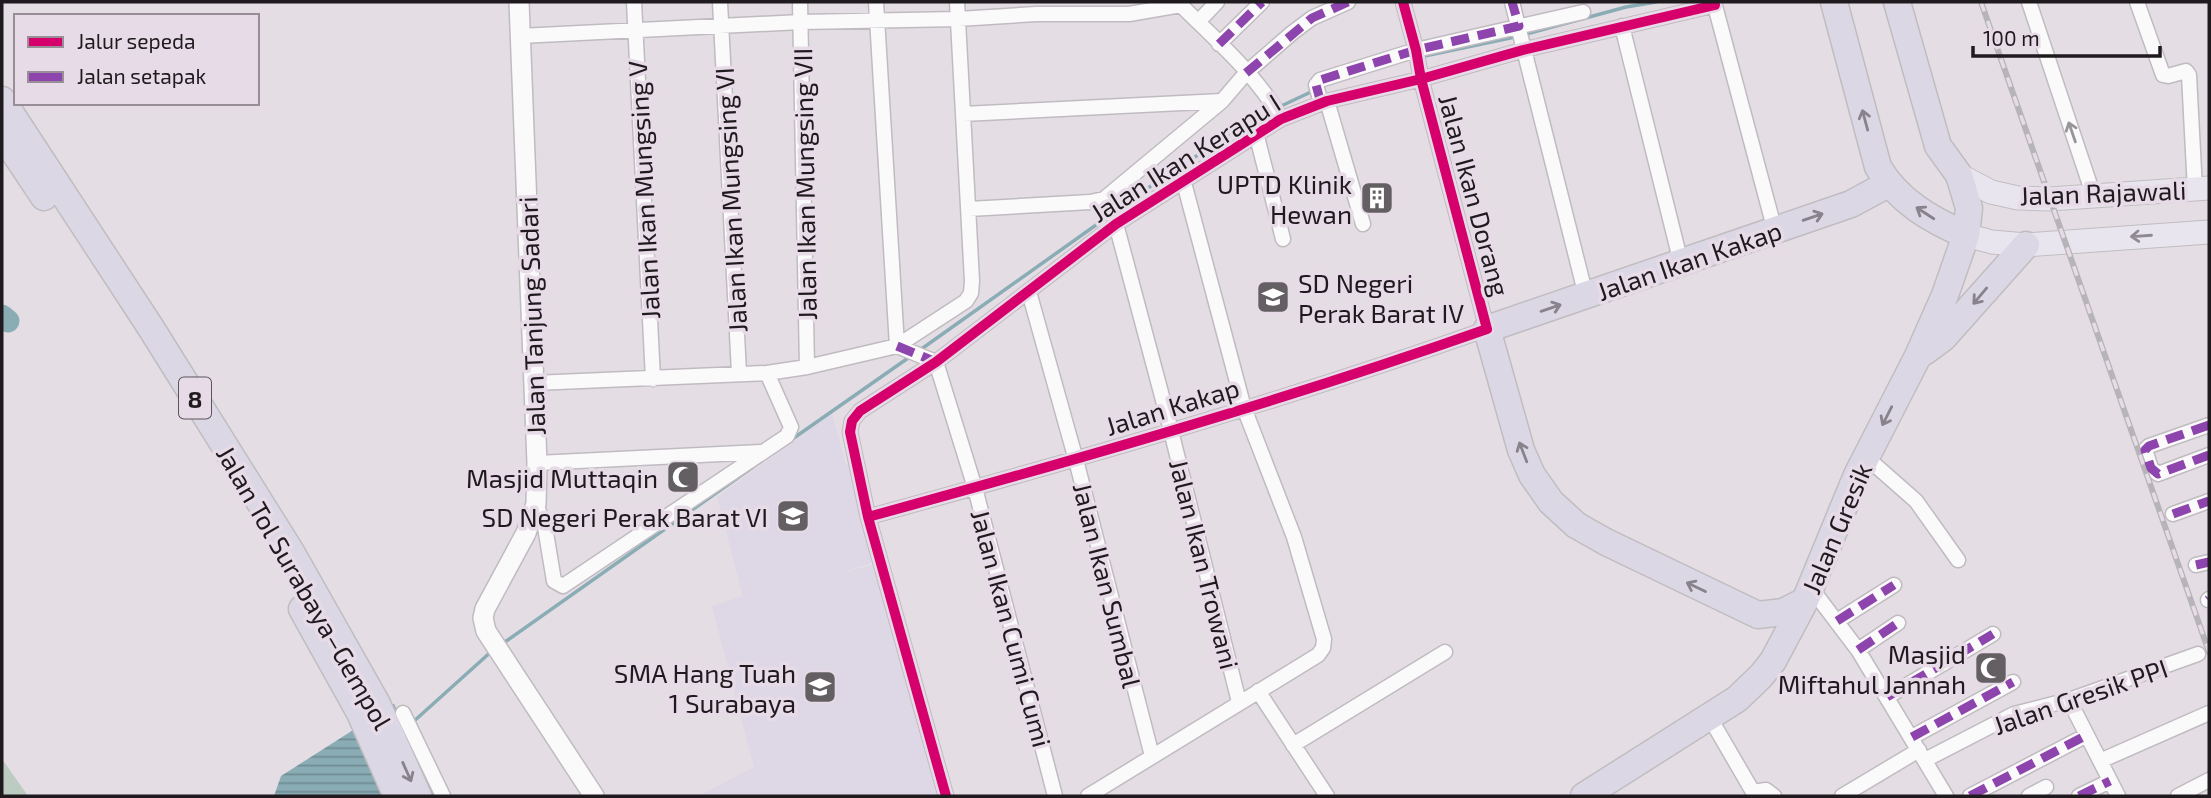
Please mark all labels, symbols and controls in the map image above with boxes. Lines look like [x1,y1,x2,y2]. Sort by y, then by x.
legend [14,14,259,105]
scale bar [1973,14,2160,58]
text: 100 m [1983,25,2040,50]
text: Jalur sepeda [77,28,196,53]
street label: Jalan Ikan Mungsing VII [786,48,822,320]
street label: Jalan Ikan Mungsing V [621,60,665,320]
text: Jalan setapak [77,63,207,88]
street label: Jalan Ikan Mungsing VI [708,67,752,333]
street label: Jalan Ikan Kerapu I [1085,86,1285,228]
street label: Jalan Ikan Dorang [1433,91,1517,299]
one-way arrow [1858,109,1871,131]
one-way arrow [2065,121,2078,143]
place label: UPTD Klinik Hewan [1217,168,1352,229]
street label: Jalan Rajawali [2019,174,2187,210]
building icon: UPTD Klinik Hewan [1358,179,1396,217]
street label: Jalan Tanjung Sadari [511,196,551,436]
one-way arrow [1915,206,1935,220]
one-way arrow [1801,210,1823,222]
street label: Jalan Ikan Kakap [1592,214,1786,306]
one-way arrow [2130,230,2153,243]
place label: SD Negeri Perak Barat IV [1298,267,1464,328]
school or university icon: SD Negeri Perak Barat IV [1254,278,1292,316]
one-way arrow [1973,286,1988,304]
one-way arrow [1540,301,1562,313]
street label: Jalan Kakap [1101,371,1243,441]
road number: 8 [179,377,211,418]
one-way arrow [1879,405,1893,426]
street label: Jalan Tol Surabaya–Gempol [211,440,399,735]
one-way arrow [1515,441,1528,463]
street label: Jalan Ikan Trowani [1164,456,1246,672]
mosque icon: Masjid Muttaqin [664,458,702,496]
street label: Jalan Gresik [1795,458,1877,598]
place label: Masjid Muttaqin [466,462,658,493]
street label: Jalan Ikan Sumbal [1068,479,1149,691]
school or university icon: SD Negeri Perak Barat VI [774,497,812,535]
place label: SD Negeri Perak Barat VI [482,501,768,532]
street label: Jalan Ikan Cumi Cumi [965,506,1059,750]
one-way arrow [1686,579,1707,593]
place label: Masjid Miftahul Jannah [1778,638,1966,699]
mosque icon: Masjid Miftahul Jannah [1972,649,2010,687]
street label: Jalan Gresik PPI [1989,652,2171,740]
place label: SMA Hang Tuah 1 Surabaya [614,657,796,718]
school or university icon: SMA Hang Tuah 1 Surabaya [801,668,839,706]
one-way arrow [401,761,414,783]

